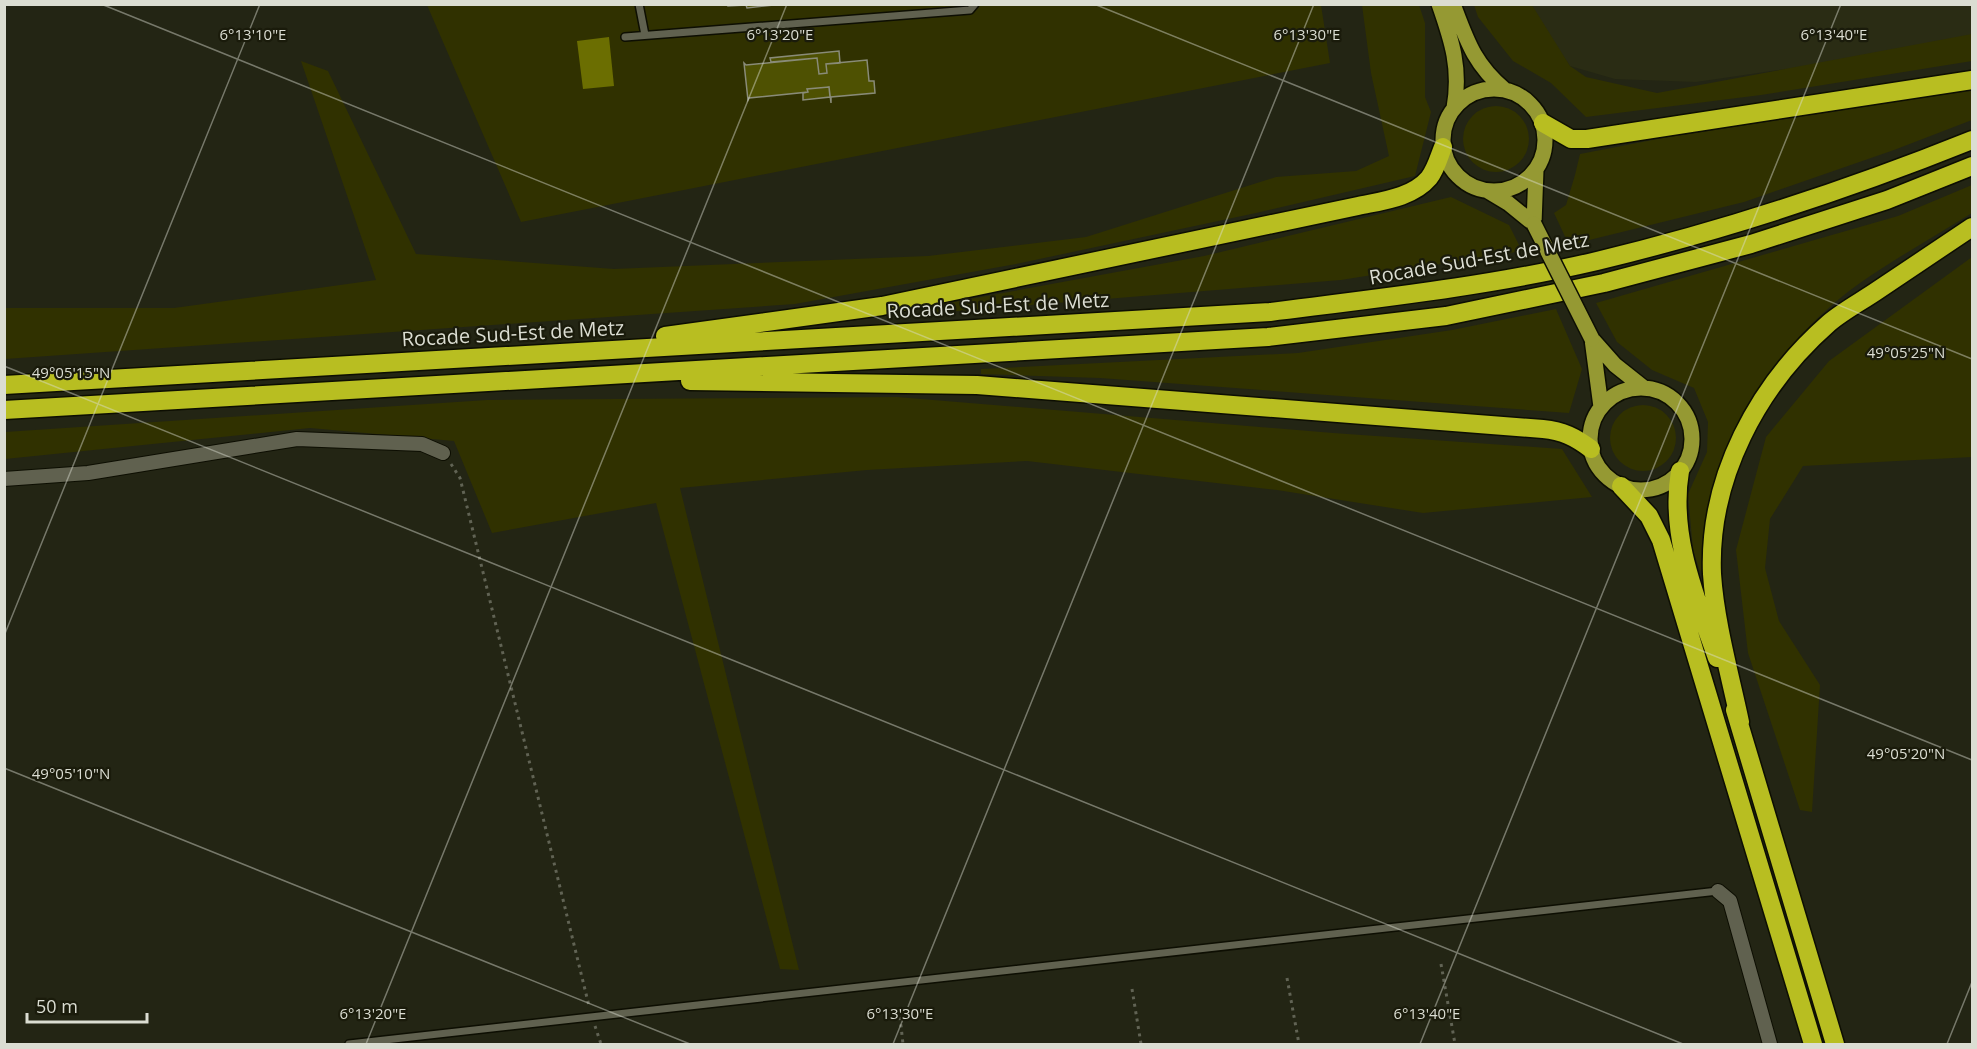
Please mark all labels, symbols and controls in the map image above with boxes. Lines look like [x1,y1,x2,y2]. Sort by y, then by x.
text: 6°13'10"E [220,24,286,44]
text: 6°13'20"E [747,24,813,44]
text: 6°13'30"E [1274,24,1340,44]
text: 6°13'40"E [1801,24,1867,44]
street label: Rocade Sud-Est de Metz [1367,225,1591,291]
street label: Rocade Sud-Est de Metz [886,286,1110,324]
street label: Rocade Sud-Est de Metz [401,314,625,352]
text: 49°05'25"N [1867,342,1945,362]
text: 49°05'15"N [32,362,110,382]
text: 49°05'20"N [1867,743,1945,763]
text: 49°05'10"N [32,763,110,783]
scale bar [27,986,147,1024]
text: 50 m [36,994,78,1018]
text: 6°13'20"E [340,1003,406,1023]
text: 6°13'30"E [867,1003,933,1023]
text: 6°13'40"E [1394,1003,1460,1023]

